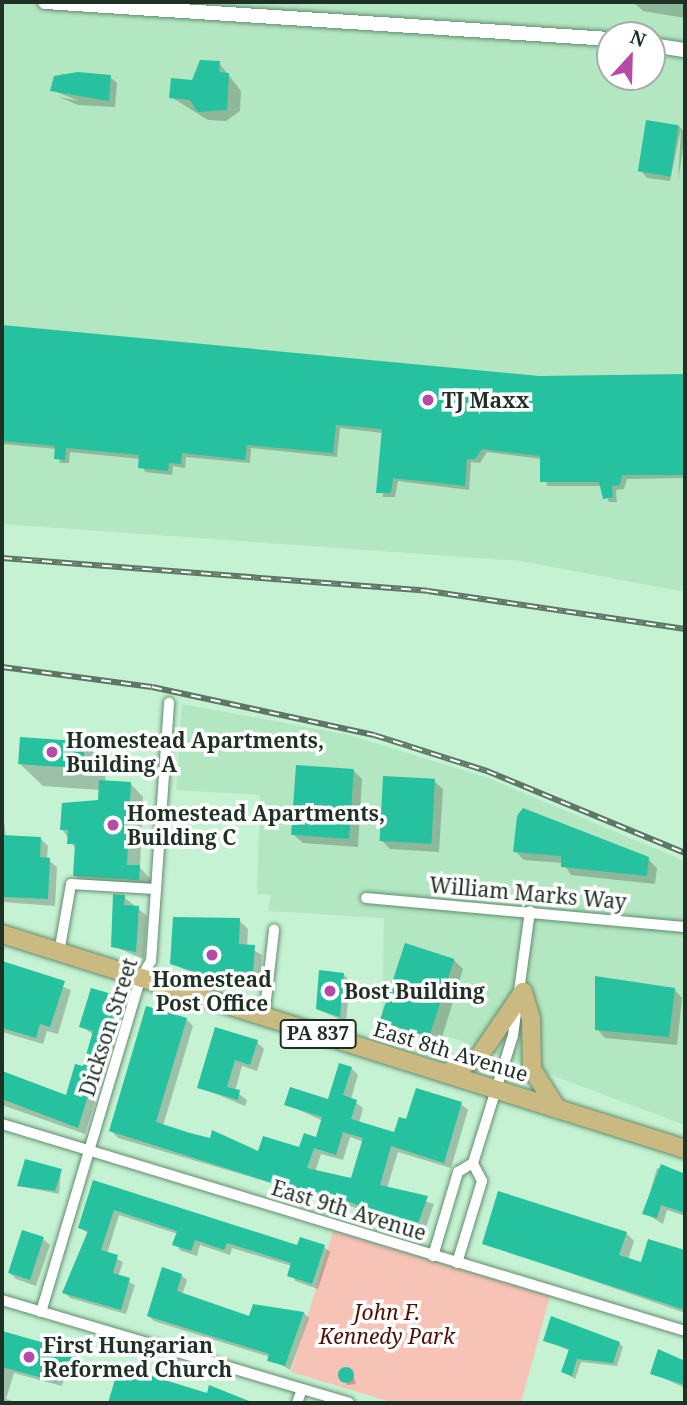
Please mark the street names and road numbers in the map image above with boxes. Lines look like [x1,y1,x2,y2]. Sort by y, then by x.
street label: William Marks Way [428,872,628,914]
street label: Dickson Street [74,955,142,1099]
street label: East 8th Avenue [371,1016,531,1086]
road number: PA 837 [280,1018,356,1050]
street label: East 9th Avenue [269,1175,429,1245]

